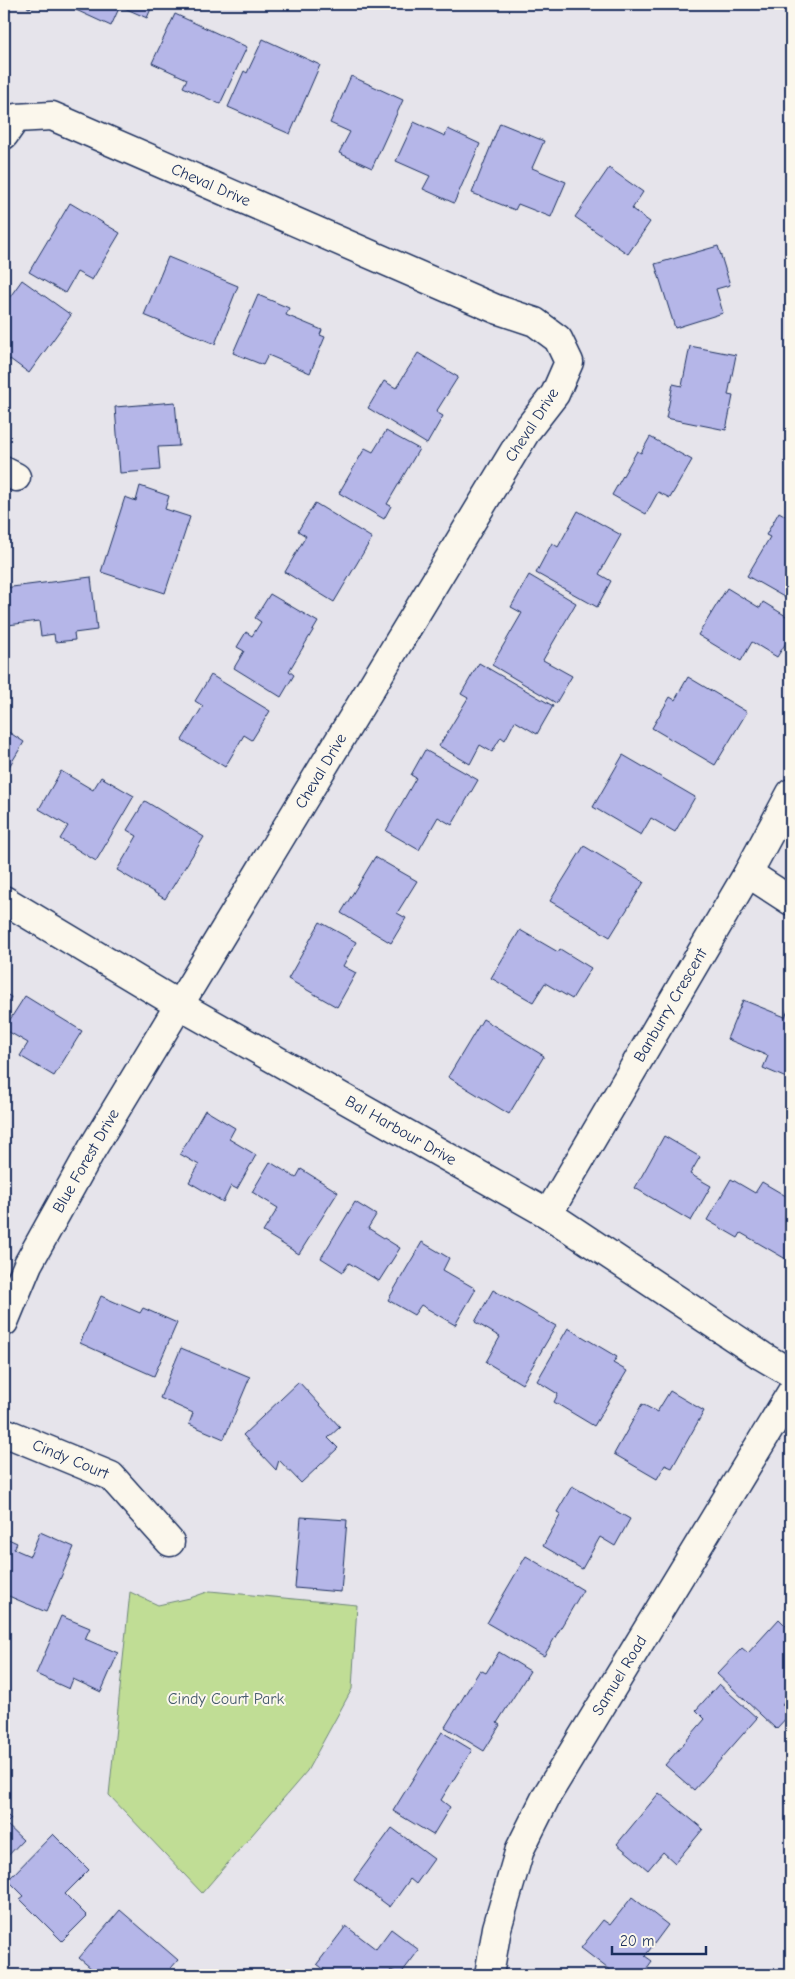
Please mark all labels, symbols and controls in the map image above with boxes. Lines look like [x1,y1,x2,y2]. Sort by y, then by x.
street label: Cheval Drive [168,160,253,210]
street label: Cheval Drive [501,385,563,465]
street label: Cheval Drive [292,730,350,812]
street label: Banburry Crescent [630,945,711,1065]
street label: Bal Harbour Drive [342,1092,459,1169]
street label: Blue Forest Drive [49,1106,123,1216]
street label: Cindy Court [30,1436,112,1483]
street label: Samuel Road [588,1632,651,1719]
park label: Cindy Court Park [168,1690,285,1708]
scale bar [612,1924,706,1956]
text: 20 m [620,1932,654,1950]

